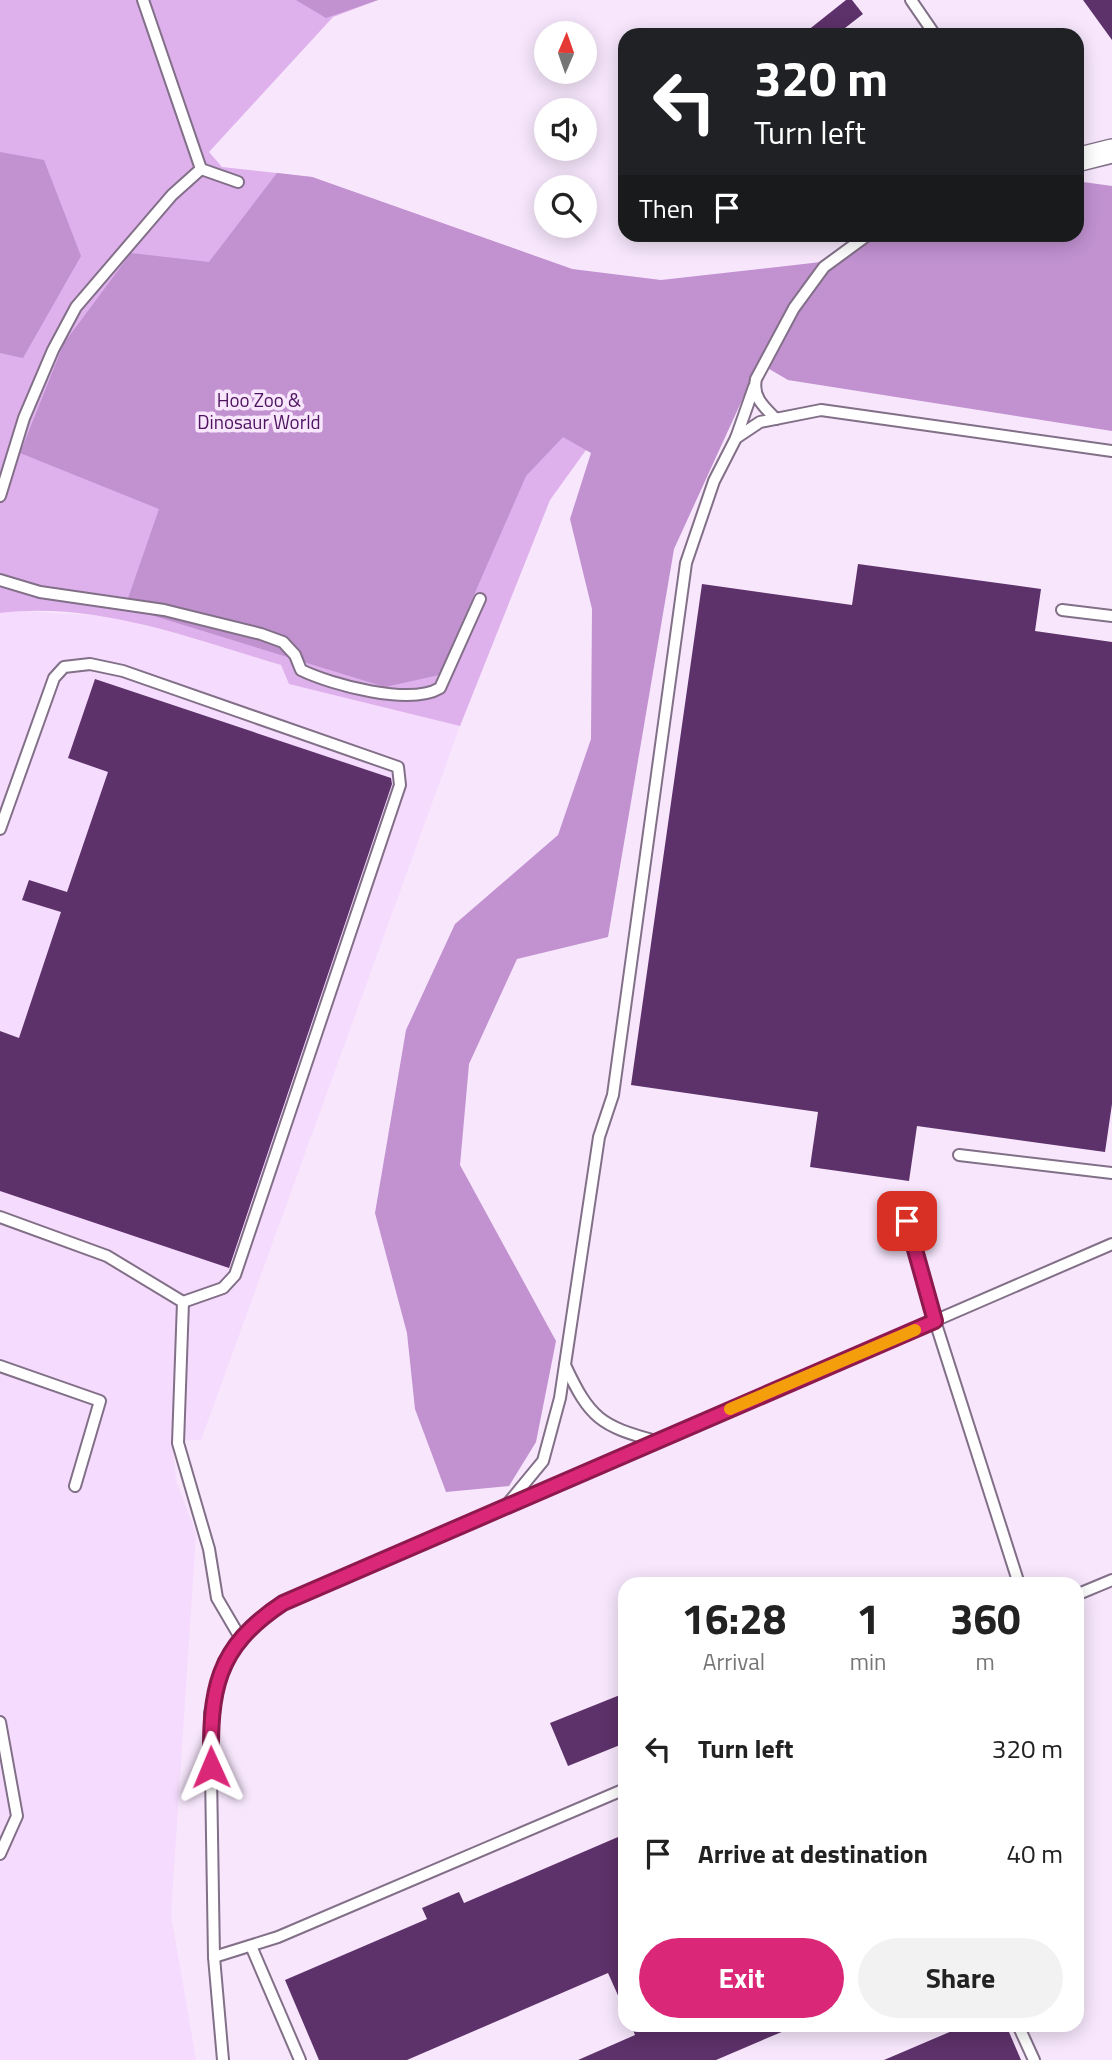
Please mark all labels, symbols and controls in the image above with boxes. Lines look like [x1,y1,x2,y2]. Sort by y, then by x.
north arrow [534,21,597,84]
map controls [534,21,597,238]
text: 320 m [754,40,888,115]
icon: left [639,56,730,147]
button: sound [534,98,597,161]
text: Turn left [754,108,866,156]
button: search [534,175,597,238]
text: Then [639,189,694,228]
icon: arrive [708,189,746,227]
park label: Hoo Zoo & Dinosaur World [197,385,321,436]
pin [877,1191,937,1251]
icon: arrive [888,1202,926,1240]
text: 16:28 [681,1586,786,1650]
text: 1 [856,1586,880,1650]
text: 360 [950,1586,1020,1650]
text: Arrival [703,1644,765,1679]
text: min [850,1644,886,1679]
text: m [976,1644,995,1679]
text: Turn left [698,1729,793,1768]
text: 320 m [992,1729,1063,1768]
position arrow [174,1730,248,1804]
icon: left [639,1730,677,1768]
text: Arrive at destination [698,1834,928,1873]
text: 40 m [1006,1834,1063,1873]
icon: arrive [639,1835,677,1873]
button: Exit [639,1938,844,2018]
button: Share [858,1938,1063,2018]

